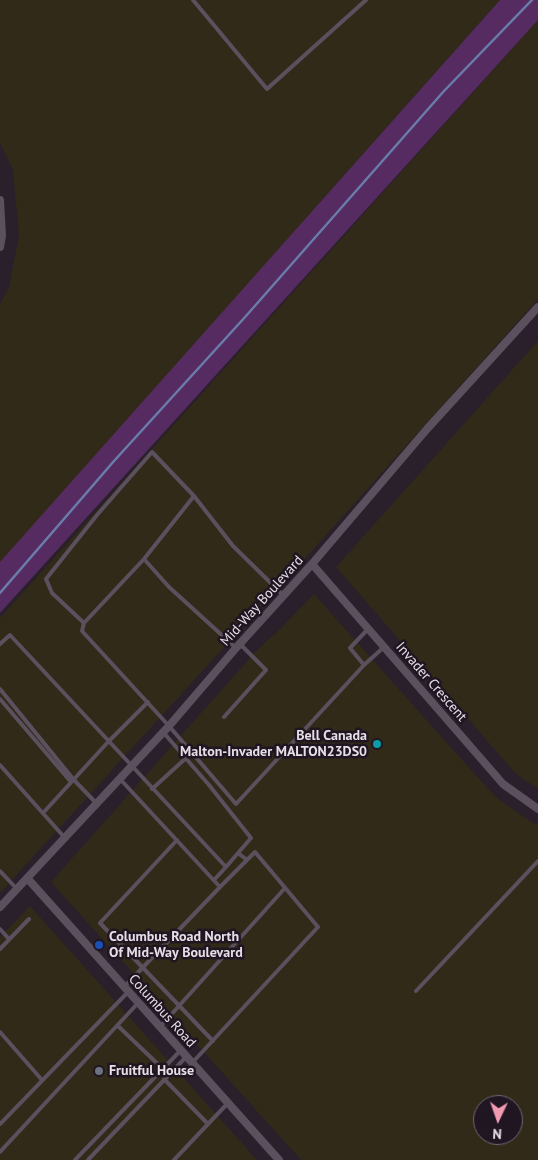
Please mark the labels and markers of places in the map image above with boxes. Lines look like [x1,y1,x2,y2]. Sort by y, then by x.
place label: Bell Canada Malton-Invader MALTON23DS0 [180,728,367,760]
marker: Bell Canada Malton-Invader MALTON23DS0 [371,738,383,750]
place label: Columbus Road North Of Mid-Way Boulevard [109,929,243,962]
marker: Columbus Road North Of Mid-Way Boulevard [93,939,105,951]
place label: Fruitful House [109,1063,194,1079]
marker: Fruitful House [93,1065,105,1077]

